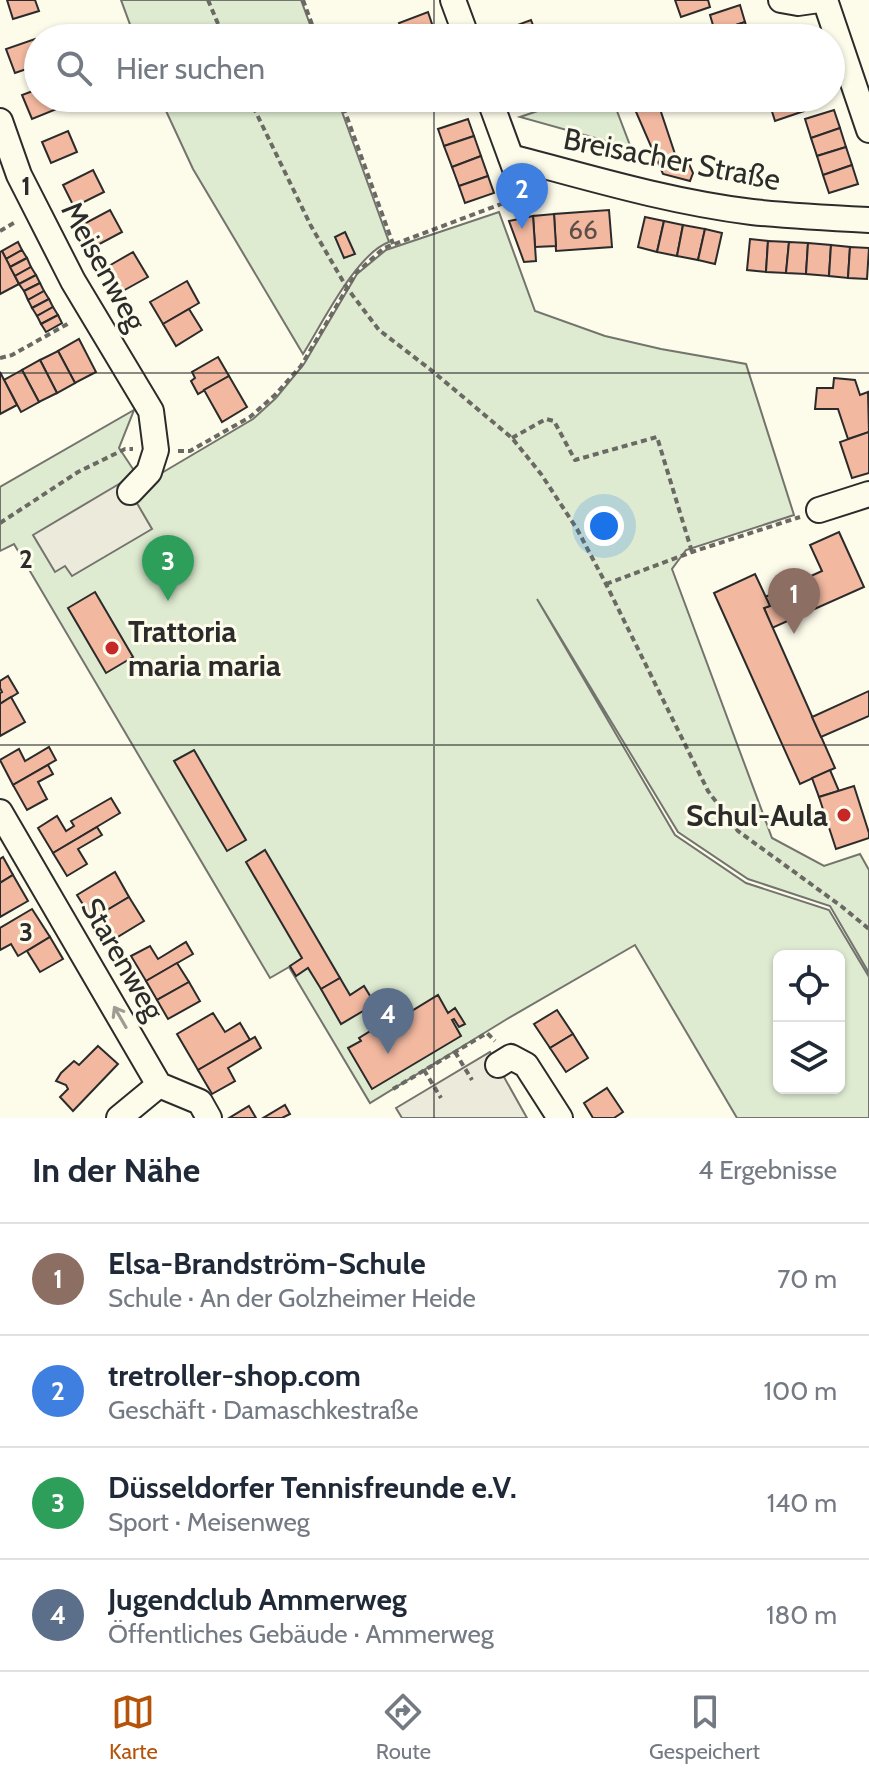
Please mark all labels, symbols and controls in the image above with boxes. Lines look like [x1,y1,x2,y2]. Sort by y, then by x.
search box [24,24,845,112]
icon: search [52,46,96,90]
text: Hier suchen [116,50,265,87]
street label: Breisacher Straße [560,120,784,198]
pin: 2 [496,163,548,229]
text: 1 [21,170,31,202]
street label: Meisenweg [53,195,155,338]
house number: 66 [568,214,598,246]
your location [584,506,624,546]
pin: 3 [142,535,194,601]
text: 2 [19,543,33,575]
pin: 1 [768,568,820,634]
place label: Trattoria maria maria [128,613,281,684]
marker: Trattoria maria maria [103,639,121,657]
place label: Schul-Aula [686,797,828,834]
marker: Schul-Aula [835,806,853,824]
street label: Starenweg [73,892,173,1027]
text: 3 [19,916,33,948]
map controls [773,950,845,1094]
button: locate [773,950,845,1022]
pin: 4 [362,988,414,1054]
one-way arrow [112,1006,128,1029]
button: layers [773,1022,845,1094]
text: In der Nähe [32,1149,200,1191]
text: 4 Ergebnisse [698,1154,837,1186]
text: Elsa-Brandström-Schule [108,1245,426,1282]
text: 1 [53,1263,63,1295]
text: 70 m [777,1263,837,1295]
text: Schule · An der Golzheimer Heide [108,1282,476,1314]
text: tretroller-shop.com [108,1357,361,1394]
text: 2 [51,1375,65,1407]
text: 100 m [764,1375,837,1407]
text: Geschäft · Damaschkestraße [108,1394,419,1426]
text: Düsseldorfer Tennisfreunde e.V. [108,1469,517,1506]
text: 3 [51,1487,65,1519]
text: 140 m [767,1487,837,1519]
text: Sport · Meisenweg [108,1506,310,1538]
text: Jugendclub Ammerweg [108,1581,407,1618]
text: 4 [50,1599,66,1631]
text: 180 m [766,1599,837,1631]
text: Öffentliches Gebäude · Ammerweg [108,1618,494,1650]
tab: Karte [109,1690,158,1765]
tab: Route [376,1690,431,1765]
tab: Gespeichert [649,1690,760,1765]

